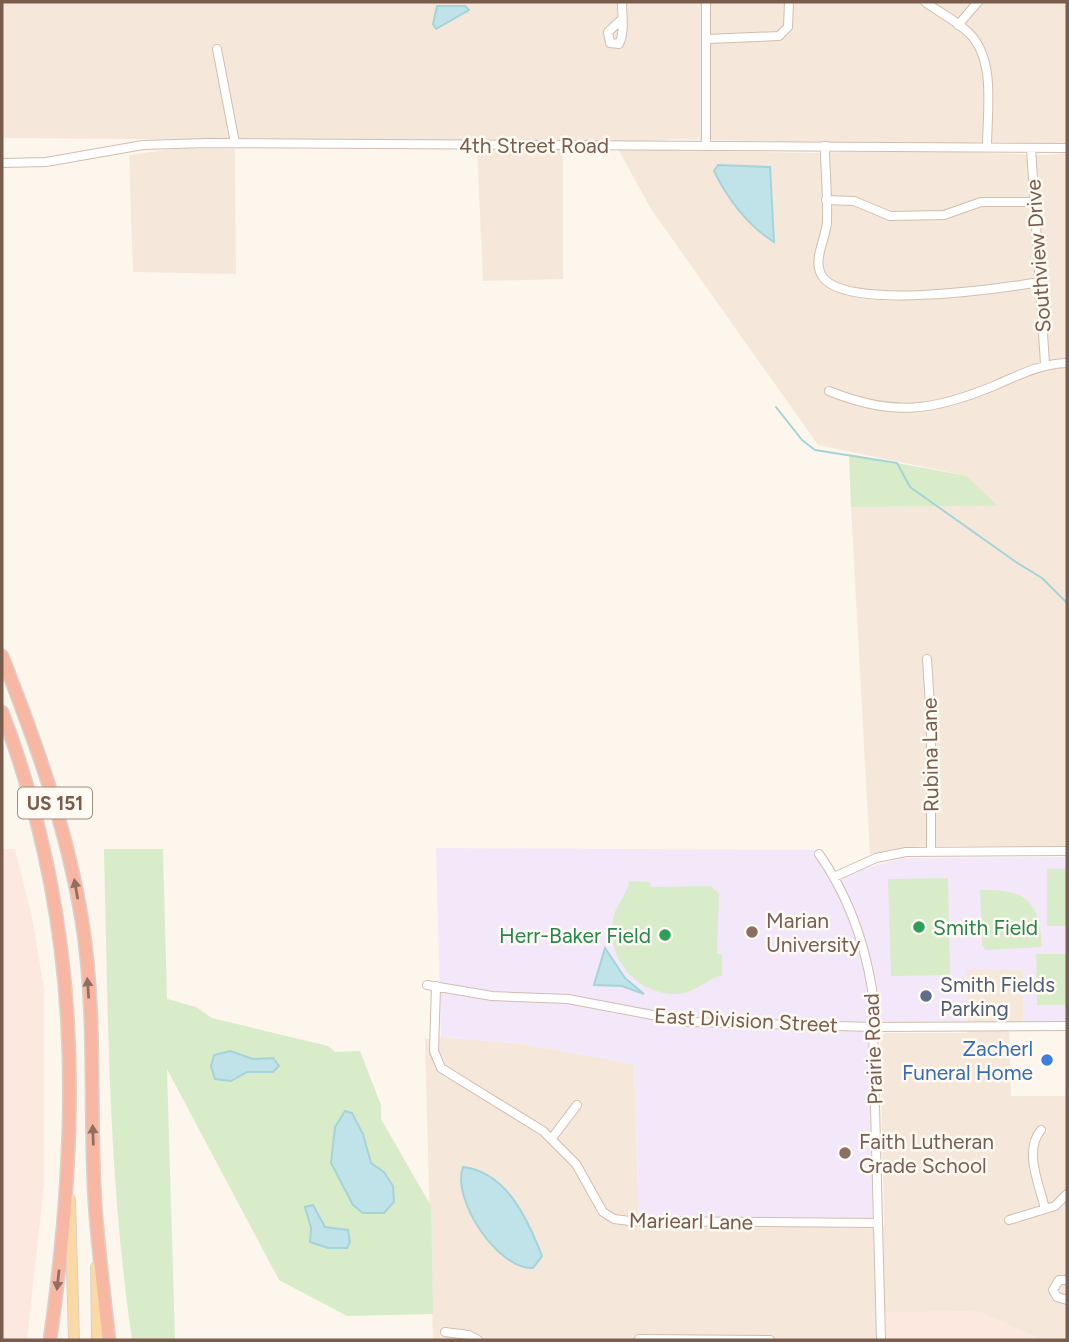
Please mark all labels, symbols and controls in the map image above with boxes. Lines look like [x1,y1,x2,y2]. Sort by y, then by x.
street label: 4th Street Road [459,133,609,158]
street label: Southview Drive [1020,179,1056,333]
street label: Rubina Lane [917,698,943,812]
road number: US 151 [18,788,92,818]
one-way arrow [70,878,81,900]
place label: Marian University [766,908,860,957]
place label: Smith Field [933,915,1038,940]
marker: Smith Field [911,919,927,935]
place label: Herr-Baker Field [499,923,651,948]
marker: Marian University [744,924,760,940]
marker: Herr-Baker Field [657,927,673,943]
place label: Smith Fields Parking [940,972,1055,1021]
one-way arrow [82,976,93,998]
marker: Smith Fields Parking [918,988,934,1004]
street label: Prairie Road [859,993,887,1105]
street label: East Division Street [654,1003,838,1037]
place label: Zacherl Funeral Home [902,1036,1033,1085]
marker: Zacherl Funeral Home [1039,1052,1055,1068]
one-way arrow [87,1124,99,1146]
place label: Faith Lutheran Grade School [859,1129,994,1178]
marker: Faith Lutheran Grade School [837,1145,853,1161]
street label: Mariearl Lane [629,1207,753,1235]
one-way arrow [53,1269,64,1291]

